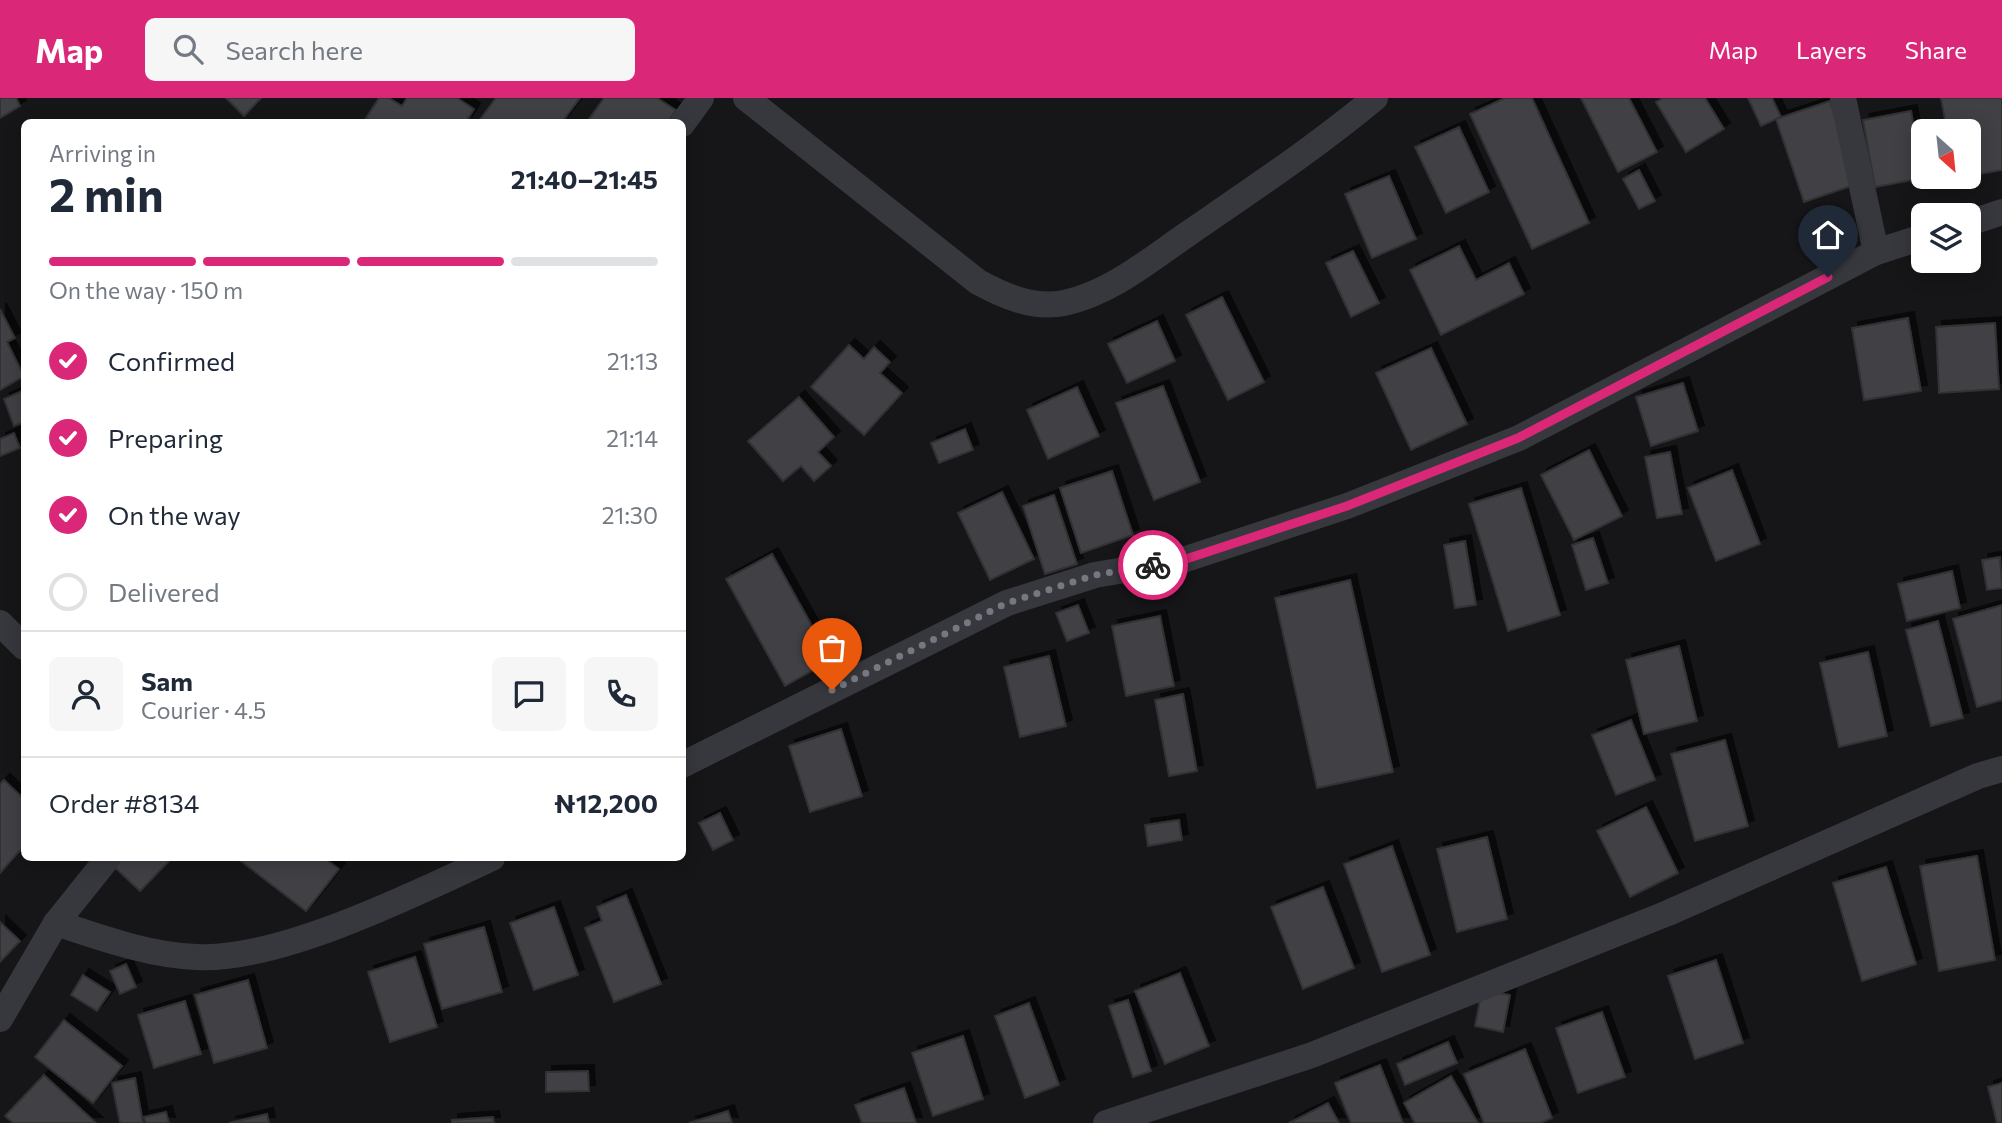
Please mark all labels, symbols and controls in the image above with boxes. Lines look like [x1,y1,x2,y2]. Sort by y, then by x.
search box [145,18,635,81]
text: Map [35,29,103,70]
icon: search [169,30,207,68]
text: Search here [225,34,363,65]
text: Map [1709,35,1758,64]
text: Layers [1796,35,1867,64]
text: Share [1905,35,1967,64]
north arrow [1911,119,1981,189]
map controls [1911,119,1981,273]
text: Arriving in [49,139,156,167]
text: 21:40–21:45 [511,163,658,194]
text: 2 min [49,165,164,221]
button: layers [1911,203,1981,273]
pin [1798,205,1858,277]
icon: home [1809,216,1847,254]
text: On the way · 150 m [49,276,243,304]
icon: check [49,342,87,380]
text: Confirmed [108,345,235,376]
text: 21:13 [607,347,658,375]
icon: check [49,419,87,457]
text: Preparing [108,422,223,453]
text: 21:14 [606,424,658,452]
icon: check [49,496,87,534]
text: On the way [108,499,241,530]
text: 21:30 [602,501,658,529]
courier [1118,530,1188,600]
icon: bike [1134,546,1172,584]
text: Delivered [108,576,219,607]
pin [802,618,862,690]
icon: bag [813,629,851,667]
button: person [49,657,123,731]
button: chat [492,657,566,731]
button: phone [584,657,658,731]
text: Sam [141,665,193,696]
text: Courier · 4.5 [141,696,266,724]
text: Order #8134 [49,787,199,818]
text: ₦12,200 [554,787,658,818]

